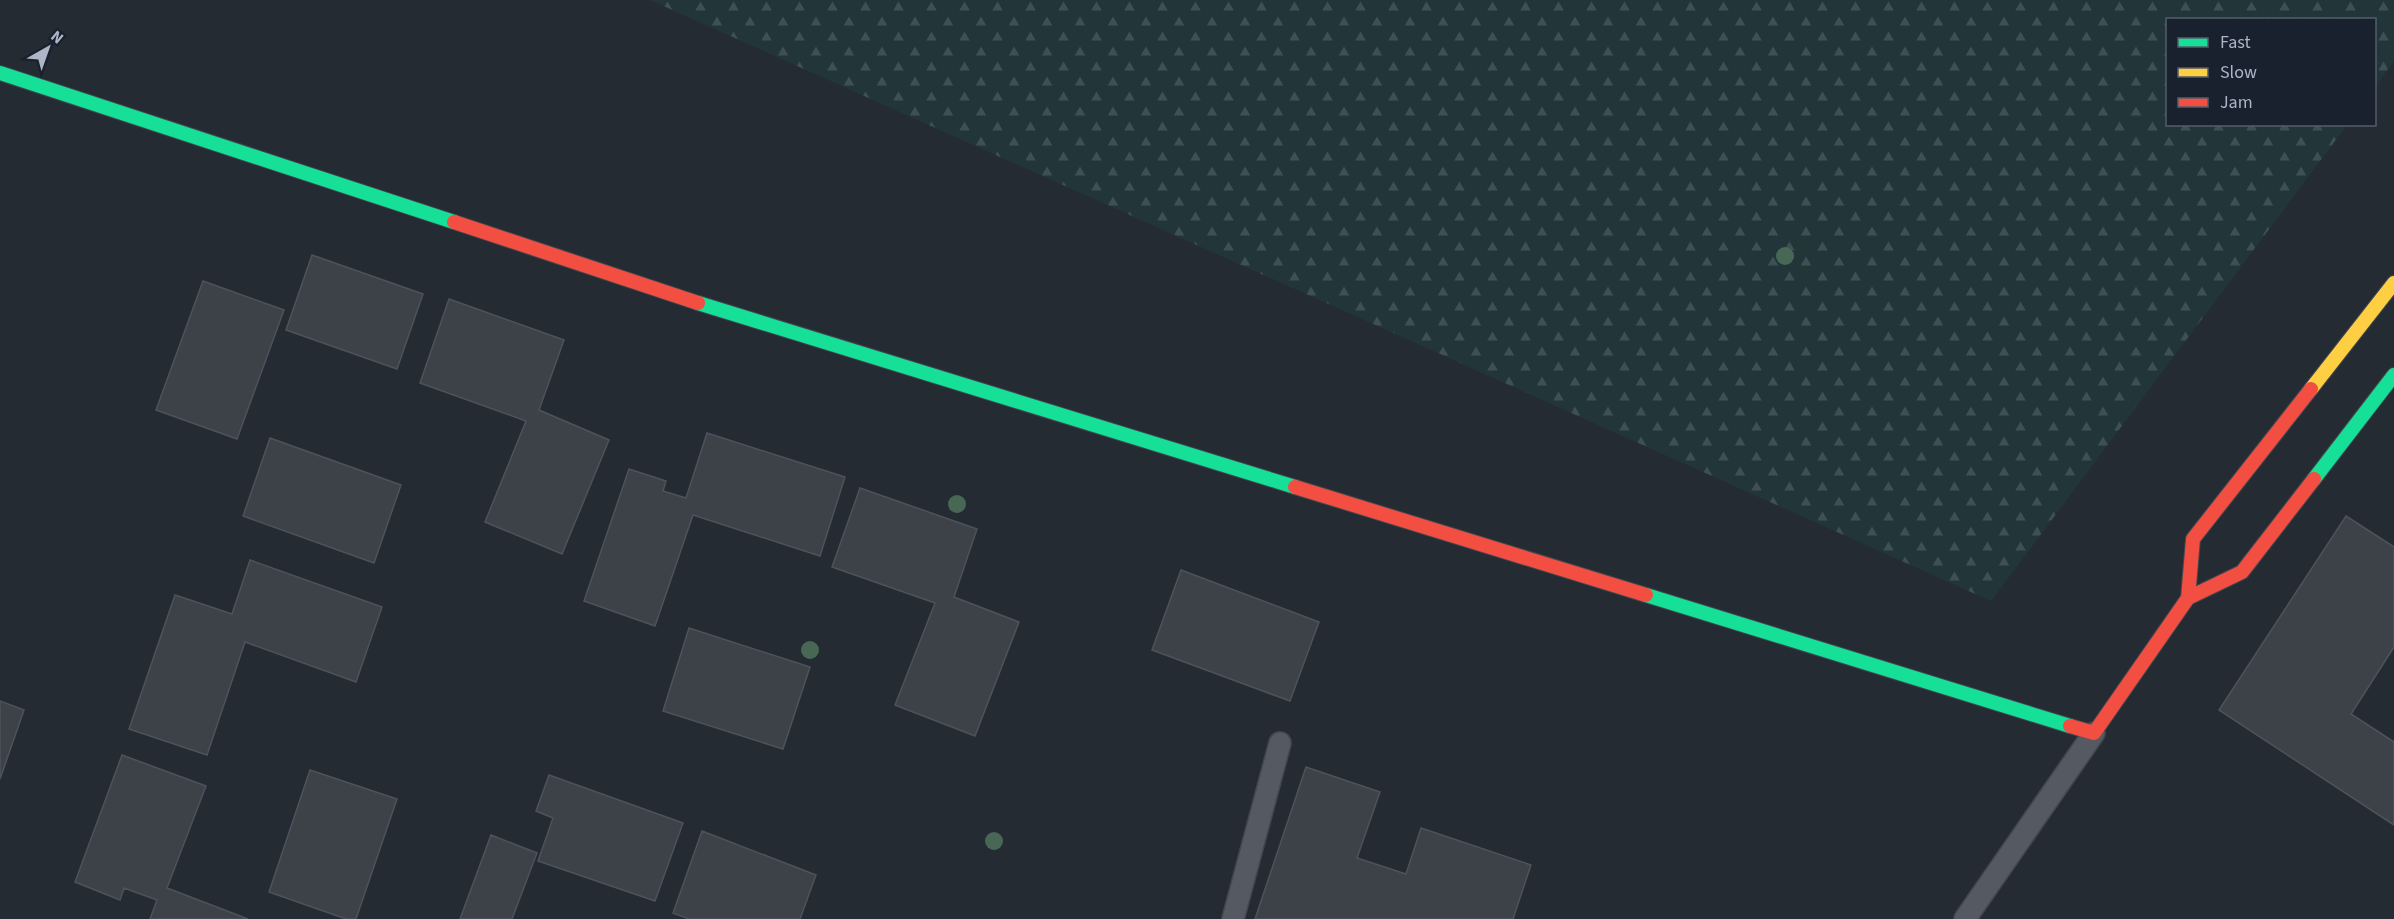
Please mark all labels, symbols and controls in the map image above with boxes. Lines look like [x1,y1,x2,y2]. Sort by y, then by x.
north arrow [18,18,78,78]
legend [2166,18,2376,126]
text: N [46,25,68,49]
text: Fast [2220,30,2251,55]
text: Slow [2220,60,2257,85]
text: Jam [2220,90,2253,115]

